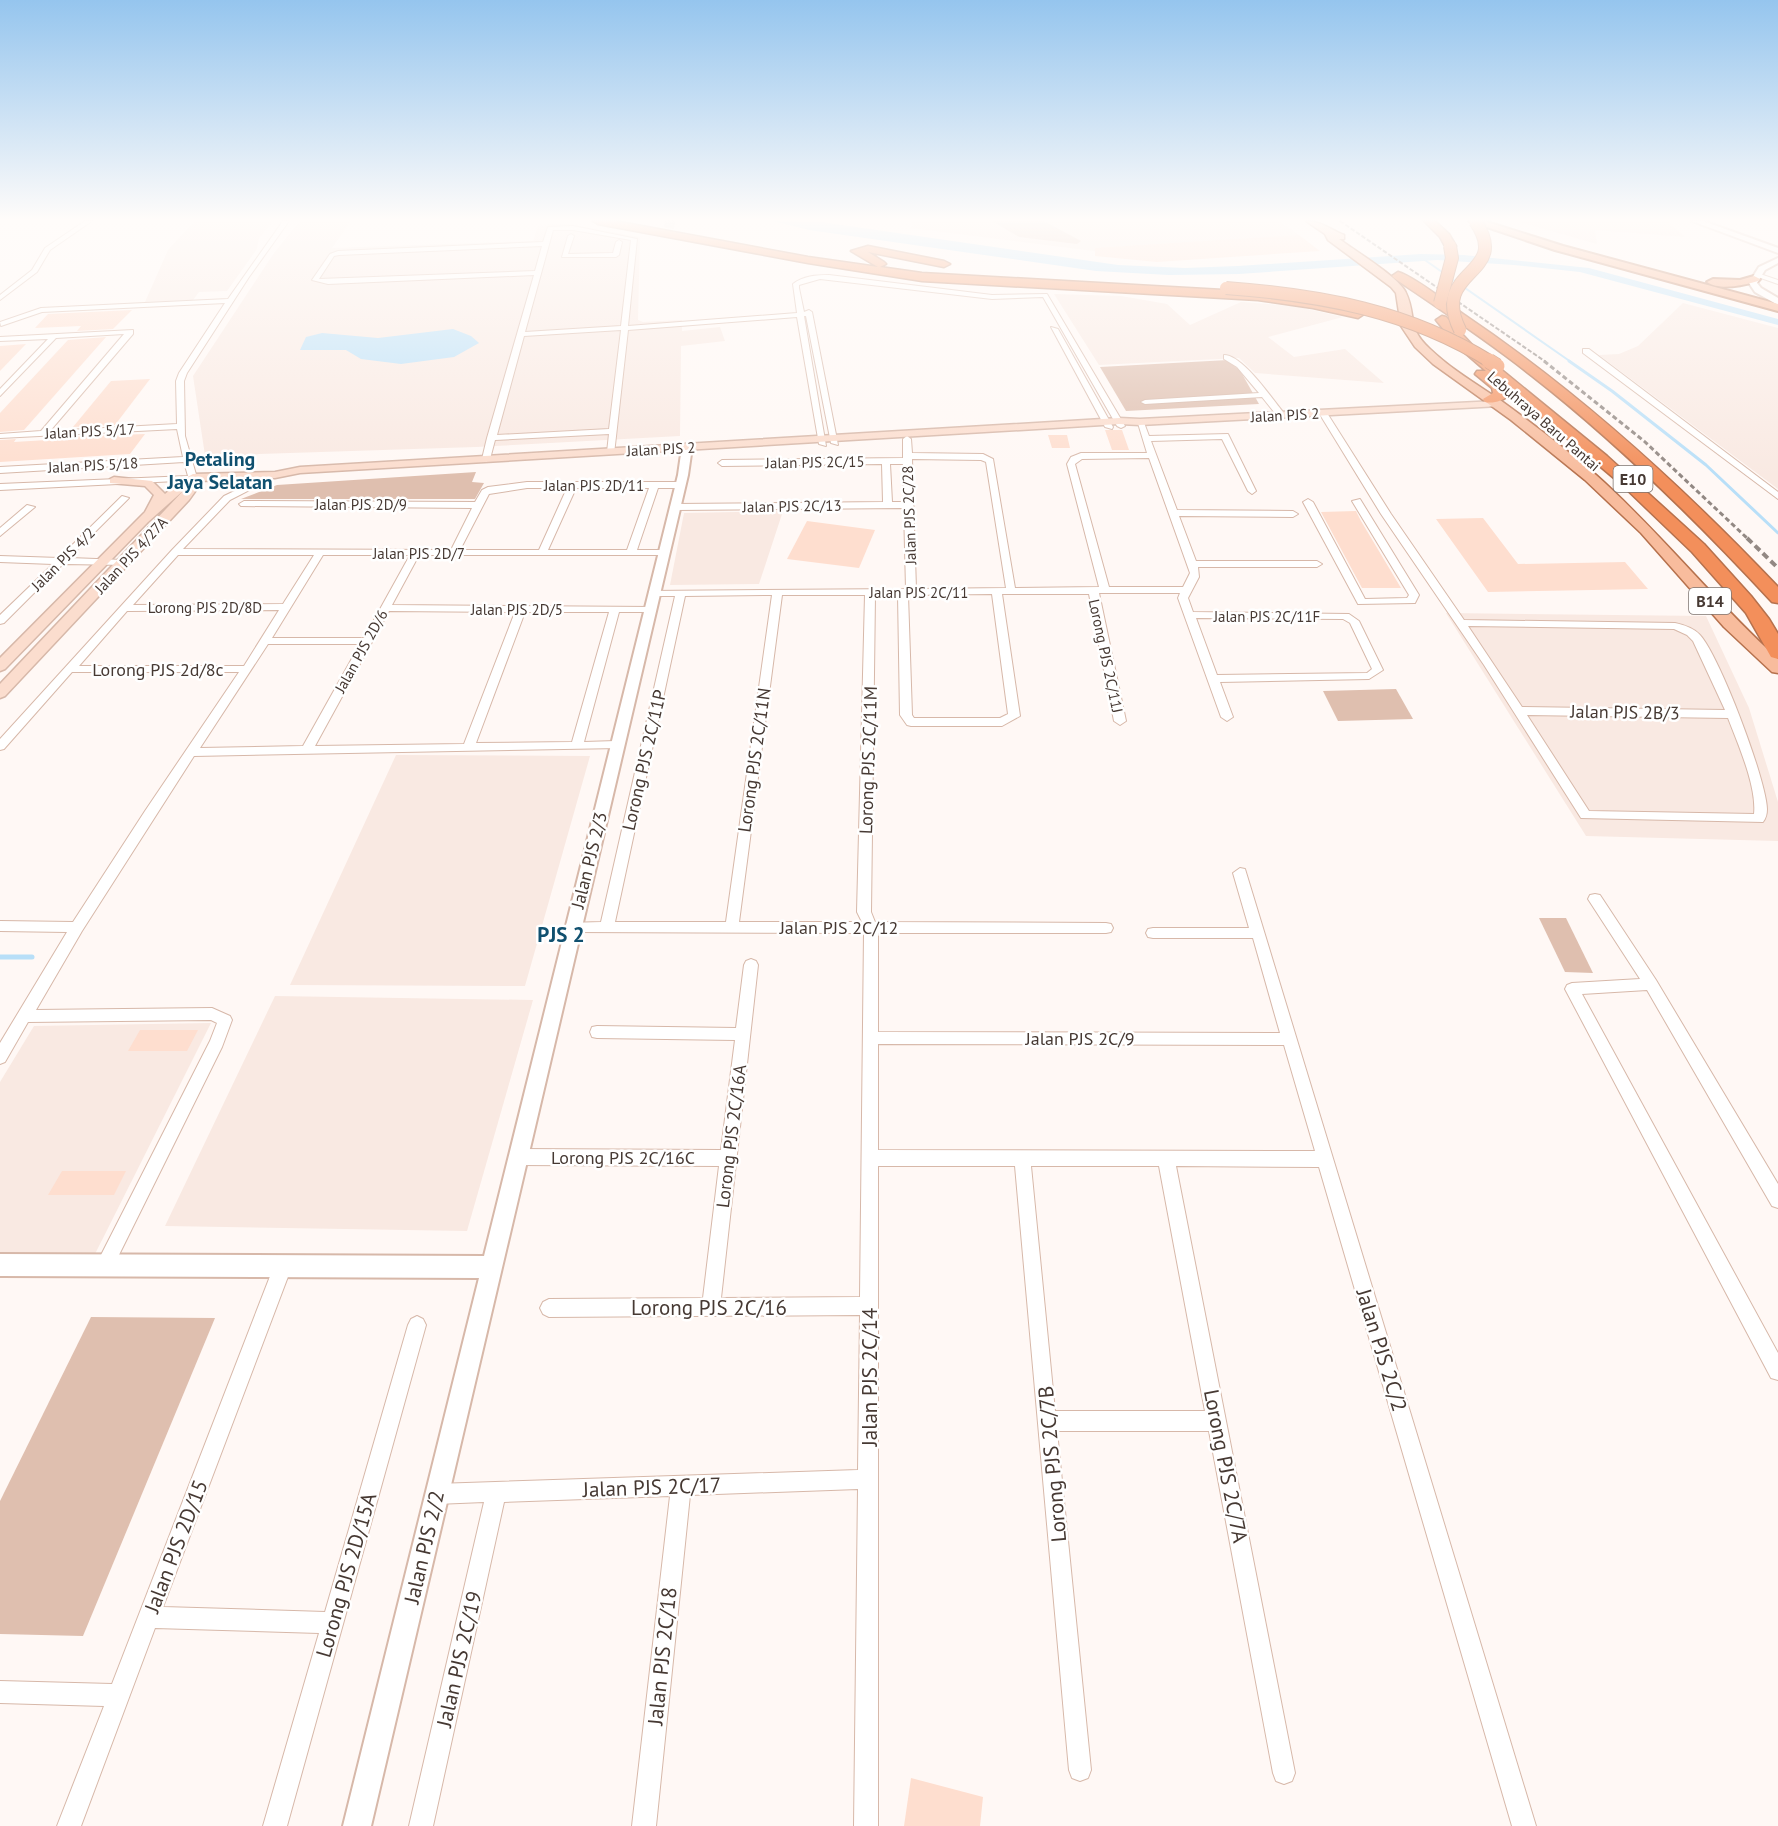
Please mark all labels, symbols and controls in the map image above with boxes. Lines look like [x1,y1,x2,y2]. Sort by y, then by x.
street label: Lebuhraya Baru Pantai [1484,367,1604,475]
street label: Jalan PJS 2 [1249,404,1320,426]
street label: Jalan PJS 5/17 [43,419,136,443]
street label: Jalan PJS 2 [625,438,696,460]
district label: Petaling Jaya Selatan [166,446,273,495]
street label: Jalan PJS 2C/15 [764,452,865,472]
street label: Jalan PJS 5/18 [46,453,139,477]
street label: Jalan PJS 2C/28 [898,465,920,566]
road number: E10 [1614,466,1652,492]
street label: Jalan PJS 2D/11 [543,476,644,495]
street label: Jalan PJS 2D/9 [314,495,407,514]
street label: Jalan PJS 2C/13 [741,496,842,516]
street label: Jalan PJS 4/27A [90,512,172,598]
street label: Jalan PJS 4/2 [27,523,99,595]
street label: Jalan PJS 2D/7 [372,544,465,563]
street label: Jalan PJS 2C/11 [869,583,968,602]
road number: B14 [1689,588,1731,614]
street label: Lorong PJS 2C/11J [1085,597,1127,715]
street label: Lorong PJS 2D/8D [148,598,262,617]
street label: Jalan PJS 2D/5 [470,600,563,619]
street label: Jalan PJS 2D/6 [330,606,392,697]
street label: Jalan PJS 2C/11F [1213,607,1320,626]
street label: Lorong PJS 2d/8c [92,658,224,681]
street label: Lorong PJS 2C/11N [732,686,776,834]
street label: Lorong PJS 2C/11M [854,686,882,834]
street label: Lorong PJS 2C/11P [617,687,671,833]
street label: Jalan PJS 2B/3 [1569,700,1680,724]
street label: Jalan PJS 2/3 [566,809,612,912]
street label: Jalan PJS 2C/12 [779,916,898,939]
district label: PJS 2 [537,921,585,948]
street label: Jalan PJS 2C/9 [1025,1027,1134,1050]
street label: Lorong PJS 2C/16A [711,1063,751,1209]
street label: Lorong PJS 2C/16C [551,1146,695,1169]
street label: Jalan PJS 2C/2 [1350,1284,1413,1415]
street label: Lorong PJS 2C/16 [631,1294,787,1321]
street label: Jalan PJS 2C/14 [856,1308,883,1447]
street label: Lorong PJS 2C/7B [1032,1385,1072,1543]
street label: Lorong PJS 2C/7A [1198,1387,1254,1546]
street label: Jalan PJS 2C/17 [581,1471,722,1503]
street label: Jalan PJS 2D/15 [138,1476,214,1617]
street label: Jalan PJS 2/2 [398,1488,450,1607]
street label: Lorong PJS 2D/15A [310,1489,383,1660]
street label: Jalan PJS 2C/18 [641,1586,683,1727]
street label: Jalan PJS 2C/19 [430,1588,488,1731]

